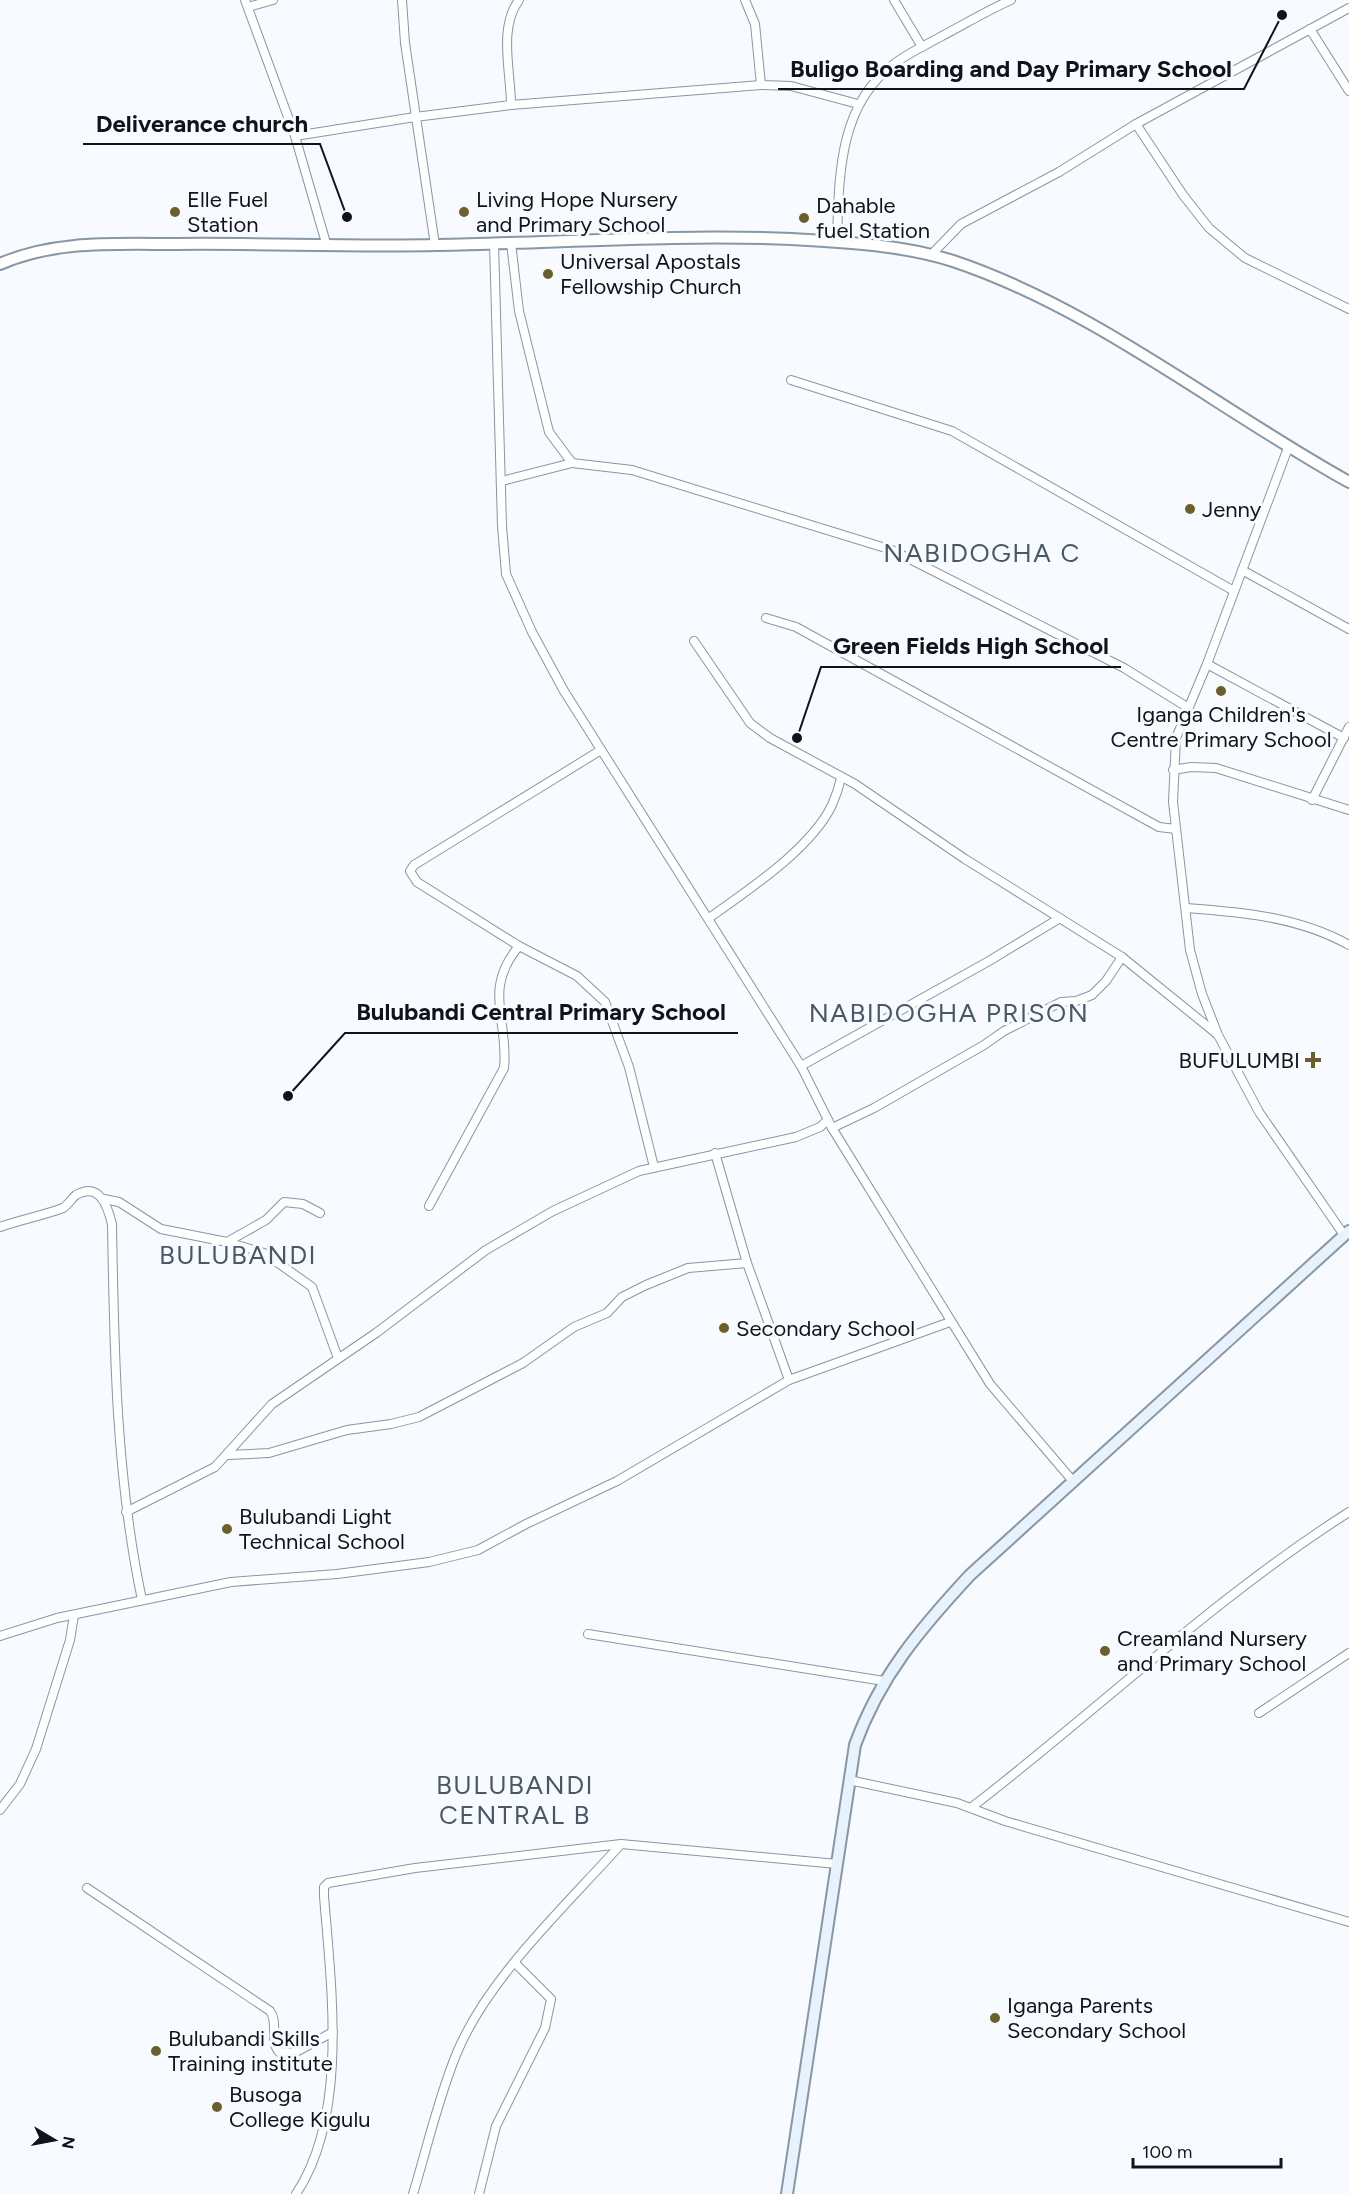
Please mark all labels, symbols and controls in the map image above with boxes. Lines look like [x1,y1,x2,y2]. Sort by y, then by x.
callout: Buligo Boarding and Day Primary School [778,47,1244,89]
text: Buligo Boarding and Day Primary School [790,54,1232,83]
callout: Deliverance church [83,102,320,144]
text: Deliverance church [96,109,308,138]
place label: Elle Fuel Station [187,186,268,238]
place label: Living Hope Nursery and Primary School [476,186,678,238]
place label: Dahable fuel Station [816,192,930,244]
marker: Elle Fuel Station [168,205,182,219]
marker: Living Hope Nursery and Primary School [457,205,471,219]
marker: Dahable fuel Station [797,211,811,225]
place label: Universal Apostals Fellowship Church [560,248,741,300]
marker: Universal Apostals Fellowship Church [541,267,555,281]
place label: Jenny [1202,496,1262,523]
marker: Jenny [1183,502,1197,516]
district label: NABIDOGHA C [883,537,1081,569]
callout: Green Fields High School [821,625,1121,667]
text: Green Fields High School [833,631,1109,660]
marker: Iganga Children's Centre Primary School [1214,684,1228,698]
place label: Iganga Children's Centre Primary School [1111,701,1331,753]
callout: Bulubandi Central Primary School [345,991,738,1033]
text: Bulubandi Central Primary School [356,997,726,1026]
district label: NABIDOGHA PRISON [809,997,1089,1029]
place label: BUFULUMBI [1178,1047,1300,1074]
marker: BUFULUMBI [1304,1051,1322,1069]
district label: BULUBANDI [159,1239,317,1271]
place label: Secondary School [736,1315,915,1342]
marker: Secondary School [717,1321,731,1335]
place label: Bulubandi Light Technical School [239,1503,405,1555]
marker: Bulubandi Light Technical School [220,1522,234,1536]
place label: Creamland Nursery and Primary School [1117,1625,1307,1677]
marker: Creamland Nursery and Primary School [1098,1644,1112,1658]
district label: BULUBANDI CENTRAL B [436,1769,594,1831]
place label: Iganga Parents Secondary School [1007,1992,1186,2044]
marker: Iganga Parents Secondary School [988,2011,1002,2025]
place label: Bulubandi Skills Training institute [168,2025,333,2077]
marker: Bulubandi Skills Training institute [149,2044,163,2058]
place label: Busoga College Kigulu [229,2081,371,2133]
marker: Busoga College Kigulu [210,2100,224,2114]
north arrow [24,2110,84,2170]
scale bar [1133,2131,1282,2169]
text: N [58,2135,79,2150]
text: 100 m [1142,2141,1192,2163]

